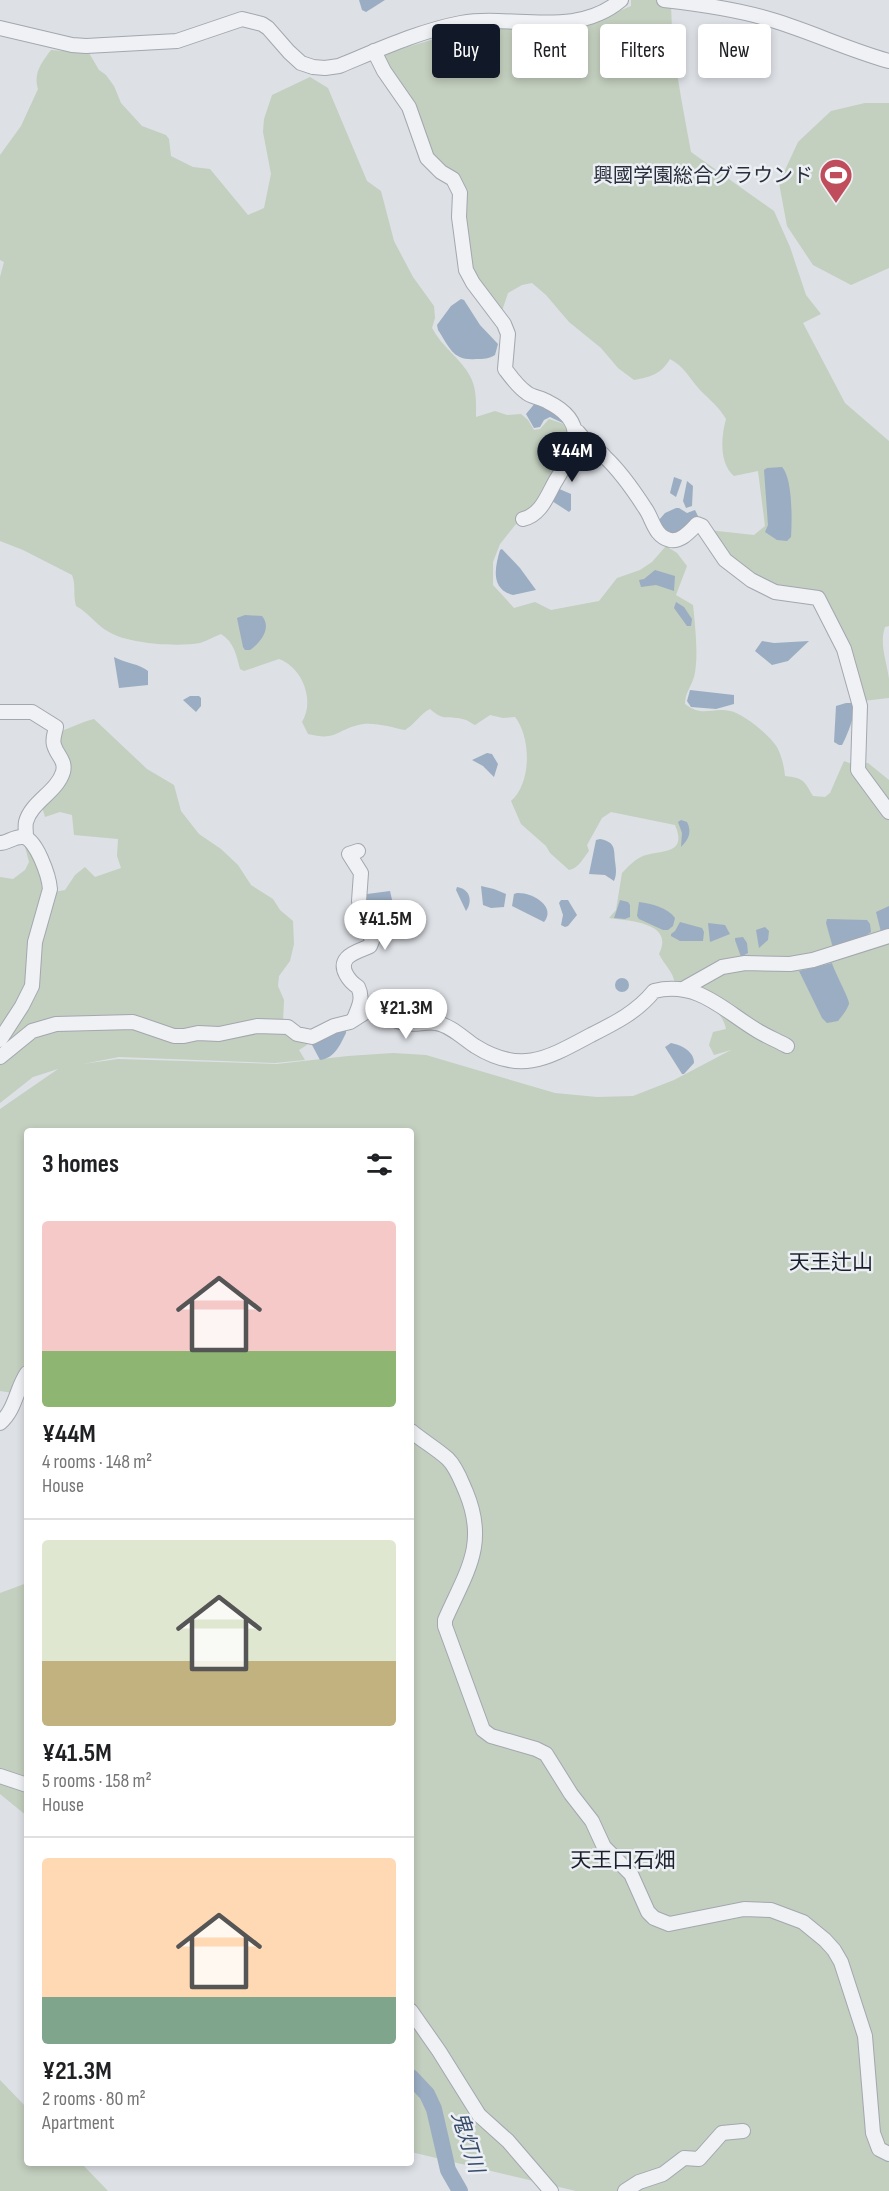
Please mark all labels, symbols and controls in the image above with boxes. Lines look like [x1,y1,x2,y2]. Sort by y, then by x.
chip: Buy [432,24,500,78]
chip: Rent [512,24,588,78]
chip: Filters [600,24,686,78]
chip: New [698,24,771,78]
sports icon: 興國学園総合グラウンド [818,157,854,204]
place label: 興國学園総合グラウンド [593,164,813,188]
pin: ¥44M [536,432,608,483]
text: ¥44M [551,439,593,463]
pin: ¥41.5M [336,900,434,951]
text: ¥41.5M [358,907,412,931]
pin: ¥21.3M [357,989,455,1040]
text: ¥21.3M [379,996,433,1020]
icon: filters [363,1148,396,1181]
text: 3 homes [42,1149,119,1180]
district label: 天王辻山 [789,1250,873,1275]
icon: home [165,1260,273,1368]
text: ¥44M [42,1419,96,1450]
text: 4 rooms · 148 m² [42,1450,152,1474]
text: House [42,1474,84,1498]
icon: home [165,1579,273,1687]
text: ¥41.5M [42,1738,112,1769]
text: 5 rooms · 158 m² [42,1769,152,1793]
text: House [42,1793,84,1817]
district label: 天王口石畑 [571,1848,676,1873]
icon: home [165,1897,273,2005]
text: ¥21.3M [42,2056,112,2087]
text: 2 rooms · 80 m² [42,2087,146,2111]
water label: 鬼灯川 [446,2108,489,2178]
text: Apartment [42,2111,115,2135]

